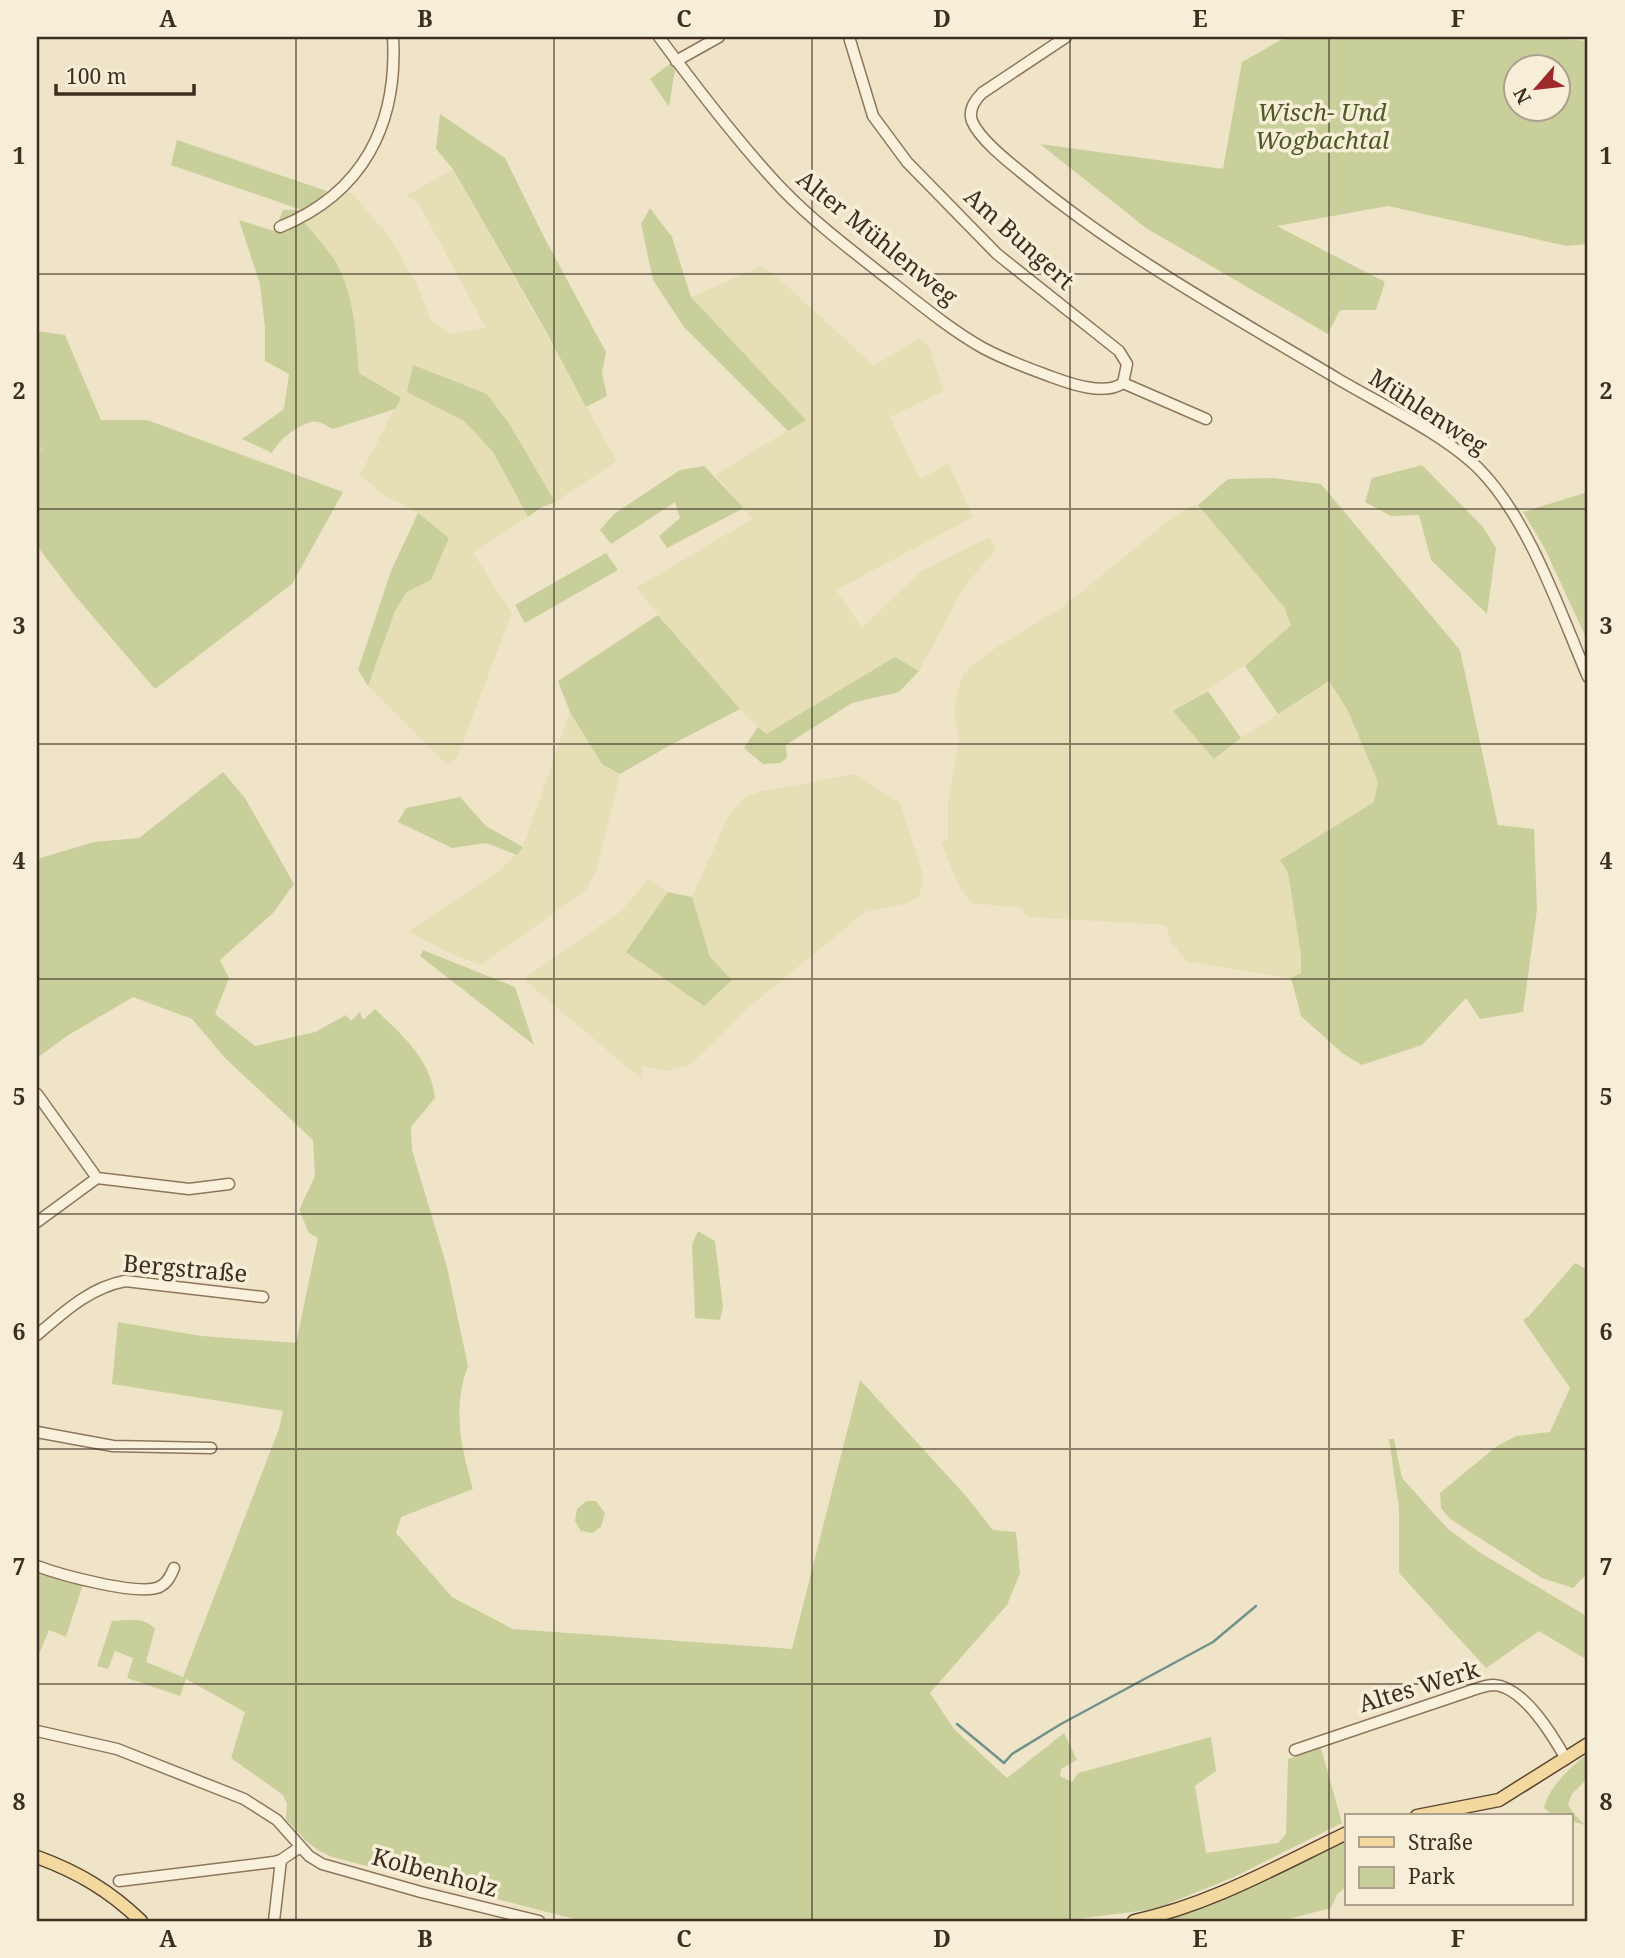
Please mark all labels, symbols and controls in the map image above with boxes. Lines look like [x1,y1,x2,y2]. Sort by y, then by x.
text: A [159,2,177,34]
text: B [417,2,433,34]
text: C [676,2,692,34]
text: D [933,2,951,34]
text: E [1192,2,1208,34]
text: F [1451,2,1465,34]
scale bar [56,52,194,96]
north arrow [1502,52,1572,122]
text: 100 m [66,62,127,90]
text: N [1507,83,1537,109]
park label: Wisch- Und Wogbachtal [1255,95,1390,156]
text: 1 [13,139,26,171]
text: 1 [1600,139,1613,171]
street label: Alter Mühlenweg [790,162,965,312]
street label: Am Bungert [958,180,1082,296]
street label: Mühlenweg [1363,360,1495,461]
text: 2 [13,374,26,406]
text: 2 [1600,374,1613,406]
text: 3 [13,609,26,641]
text: 3 [1600,609,1613,641]
text: 4 [13,844,26,876]
text: 4 [1600,844,1613,876]
text: 5 [13,1080,26,1112]
text: 5 [1600,1080,1613,1112]
street label: Bergstraße [122,1246,249,1289]
text: 6 [13,1315,26,1347]
text: 6 [1600,1315,1613,1347]
text: 7 [13,1550,26,1582]
text: 7 [1600,1550,1613,1582]
street label: Altes Werk [1354,1651,1484,1720]
text: 8 [13,1785,26,1817]
text: 8 [1600,1785,1613,1817]
legend [1345,1814,1572,1906]
text: Straße [1408,1828,1473,1856]
street label: Kolbenholz [369,1839,502,1904]
text: Park [1408,1862,1455,1890]
text: A [159,1922,177,1954]
text: B [417,1922,433,1954]
text: C [676,1922,692,1954]
text: D [933,1922,951,1954]
text: E [1192,1922,1208,1954]
text: F [1451,1922,1465,1954]

